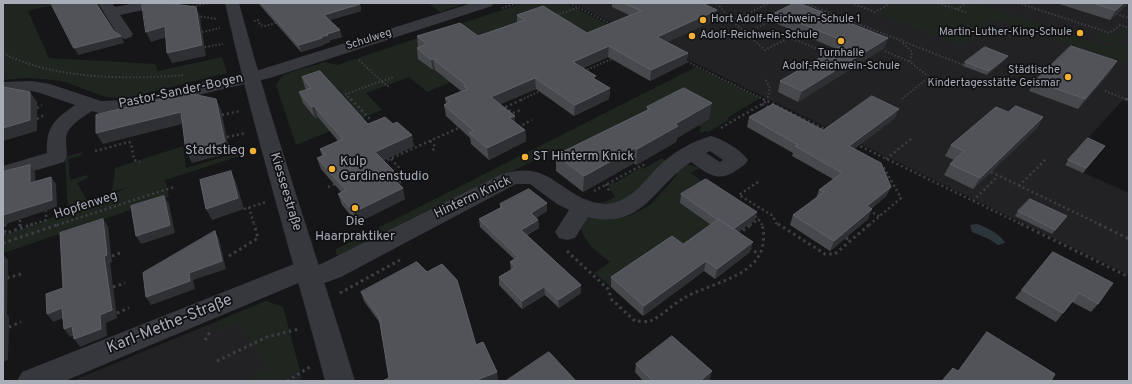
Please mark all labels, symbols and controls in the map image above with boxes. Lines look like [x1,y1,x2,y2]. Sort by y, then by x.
place label: Hort Adolf-Reichwein-Schule 1 [711,13,860,27]
marker: Hort Adolf-Reichwein-Schule 1 [698,15,708,25]
street label: Schulweg [345,26,393,54]
place label: Martin-Luther-King-Schule [939,26,1072,40]
marker: Martin-Luther-King-Schule [1075,28,1085,38]
place label: Adolf-Reichwein-Schule [700,29,818,43]
marker: Adolf-Reichwein-Schule [687,31,697,41]
marker: Turnhalle Adolf-Reichwein-Schule [836,36,846,46]
place label: Turnhalle Adolf-Reichwein-Schule [782,47,900,73]
place label: Städtische Kindertagesstätte Geismar [927,64,1060,90]
street label: Pastor-Sander-Bogen [117,71,245,113]
marker: Städtische Kindertagesstätte Geismar [1063,72,1073,82]
place label: Stadtstieg [185,143,245,159]
marker: Stadtstieg [248,146,258,156]
place label: ST Hinterm Knick [533,149,634,165]
street label: Kiesseestraße [266,151,304,233]
marker: ST Hinterm Knick [520,152,530,162]
place label: Kulp Gardinenstudio [340,154,429,185]
marker: Kulp Gardinenstudio [327,164,337,174]
street label: Hinterm Knick [432,173,514,223]
street label: Hopfenweg [52,188,120,224]
marker: Die Haarpraktiker [350,203,360,213]
place label: Die Haarpraktiker [315,214,395,245]
street label: Karl-Methe-Straße [105,291,235,359]

